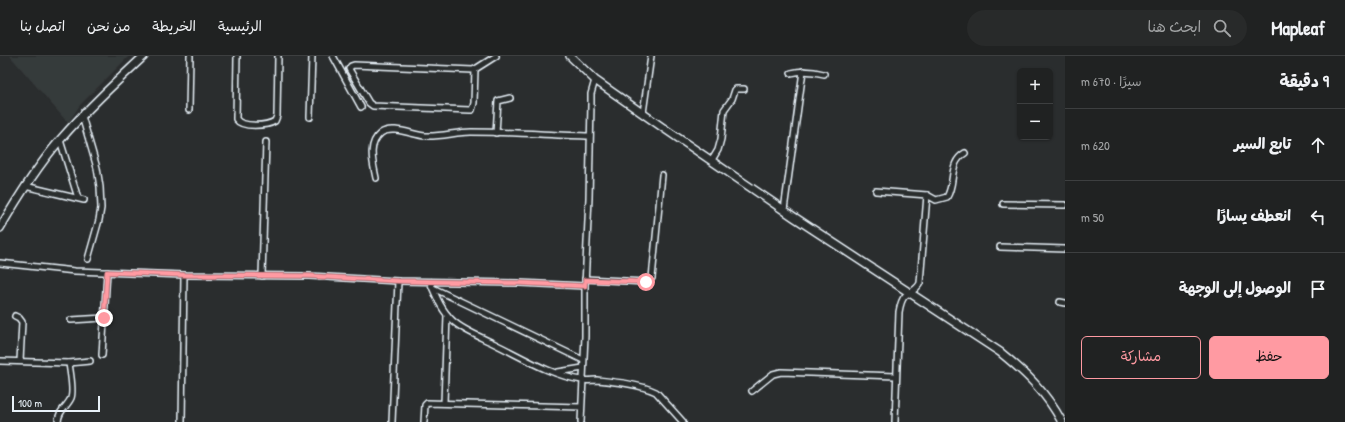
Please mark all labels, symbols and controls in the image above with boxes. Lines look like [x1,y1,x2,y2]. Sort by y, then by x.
search box [967,10,1247,46]
text: Mapleaf [1271,15,1325,41]
text: اتصل بنا [20,16,65,35]
text: من نحن [87,16,130,35]
text: الخريطة [152,16,196,35]
text: الرئيسية [218,16,262,35]
text: ابحث هنا [1148,16,1201,37]
icon: search [1211,17,1233,39]
map controls [1017,68,1053,140]
button: + [1017,68,1053,104]
text: 9 دقيقة [1280,69,1329,92]
text: سيرًا · 670 m [1081,72,1142,90]
button: − [1017,104,1053,140]
text: تابع السير [1234,133,1291,154]
icon: ahead [1307,134,1329,156]
text: 620 m [1081,136,1110,154]
text: انعطف يسارًا [1217,205,1291,226]
icon: left [1307,206,1329,228]
text: 50 m [1081,208,1104,226]
route start [637,273,655,291]
text: الوصول إلى الوجهة [1179,277,1291,298]
icon: arrive [1307,278,1329,300]
route end [95,309,113,327]
button: مشاركة [1081,336,1201,379]
button: حفظ [1209,336,1329,379]
scale bar [12,394,100,413]
text: 100 m [18,396,42,410]

